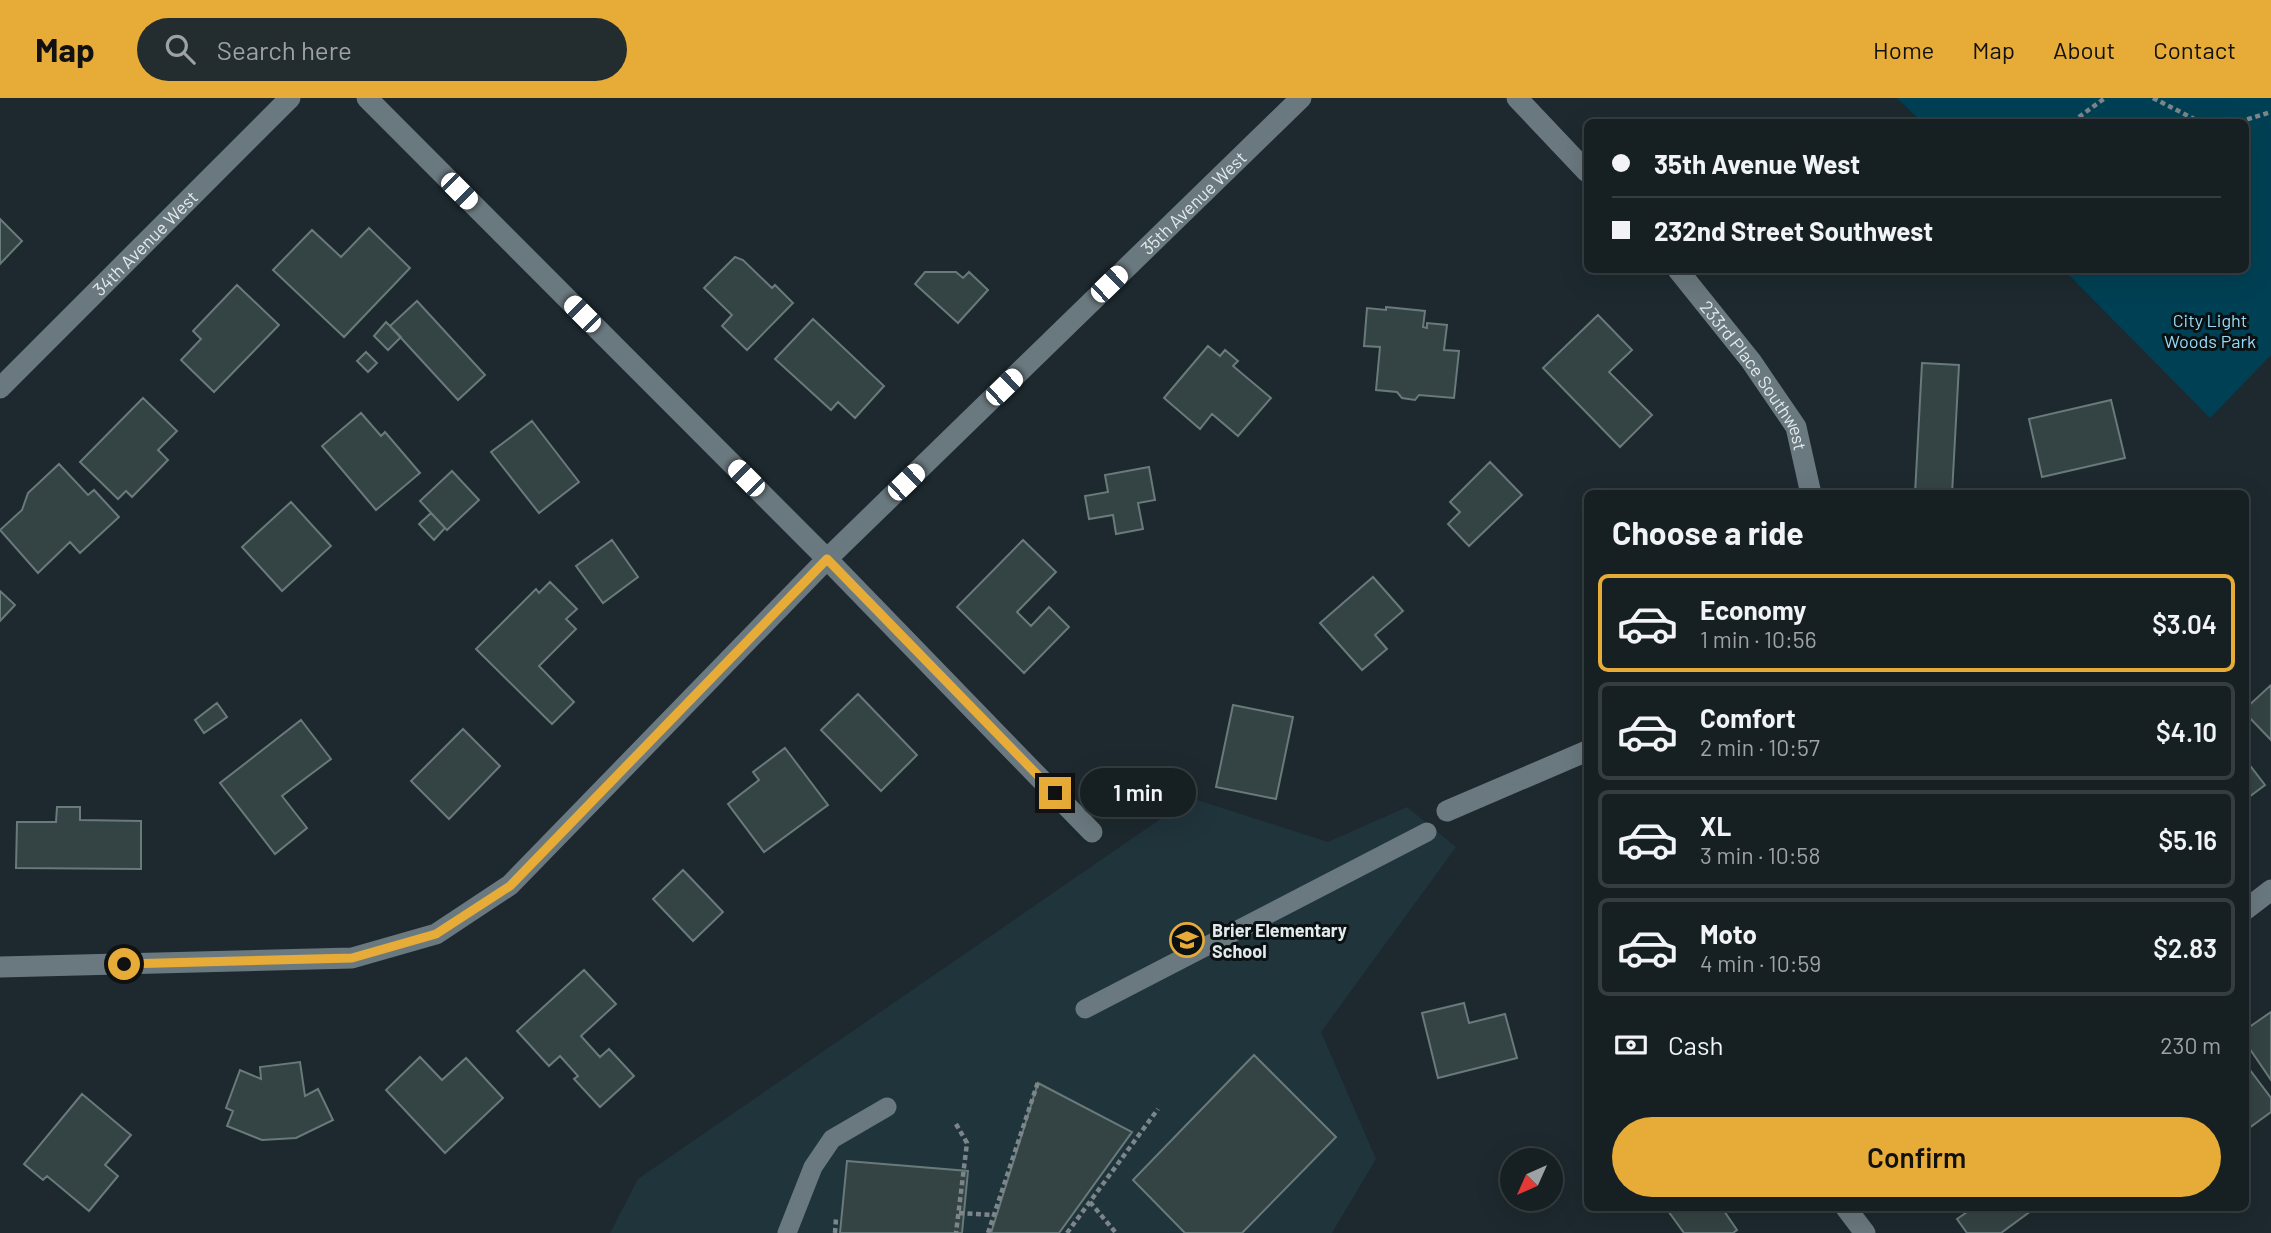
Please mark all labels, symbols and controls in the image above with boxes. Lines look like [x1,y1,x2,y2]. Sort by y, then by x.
search box [137,18,627,81]
text: Map [35,29,95,69]
icon: search [161,30,199,68]
text: Search here [217,34,352,65]
text: Home [1873,35,1934,64]
text: Map [1972,35,2015,64]
text: About [2053,35,2115,64]
text: Contact [2153,35,2236,64]
street label: 35th Avenue West [1136,146,1251,259]
text: 35th Avenue West [1654,148,1860,179]
car [437,169,482,213]
street label: 34th Avenue West [88,186,202,300]
text: 232nd Street Southwest [1654,215,1933,246]
car [1087,262,1132,306]
car [560,292,605,336]
street label: 233rd Place Southwest [1696,296,1812,452]
park label: City Light Woods Park [2164,309,2256,352]
car [982,365,1027,409]
car [724,456,769,500]
car [884,460,929,504]
text: Choose a ride [1612,513,1804,551]
icon: car [1616,592,1679,655]
text: Economy [1700,594,1806,625]
text: $3.04 [2152,608,2217,639]
text: 1 min · 10:56 [1700,625,1816,653]
icon: car [1616,700,1679,763]
text: Comfort [1700,702,1796,733]
text: $4.10 [2156,716,2217,747]
text: 2 min · 10:57 [1700,733,1820,761]
callout: 1 min [1080,768,1195,818]
route end [1039,777,1071,809]
text: 1 min [1113,778,1163,806]
icon: car [1616,808,1679,871]
text: XL [1700,810,1731,841]
text: $5.16 [2158,824,2217,855]
text: 3 min · 10:58 [1700,841,1820,869]
icon: car [1616,916,1679,979]
text: Moto [1700,918,1757,949]
place label: Brier Elementary School [1212,919,1347,962]
school or university icon: Brier Elementary School [1168,921,1206,959]
text: $2.83 [2153,932,2217,963]
route start [108,948,140,980]
text: 4 min · 10:59 [1700,949,1821,977]
icon: cash [1612,1026,1650,1064]
text: Cash [1668,1029,1723,1060]
text: 230 m [2160,1031,2221,1059]
button: Confirm [1612,1117,2221,1197]
north arrow [1500,1148,1563,1211]
map controls [1500,1148,1563,1211]

